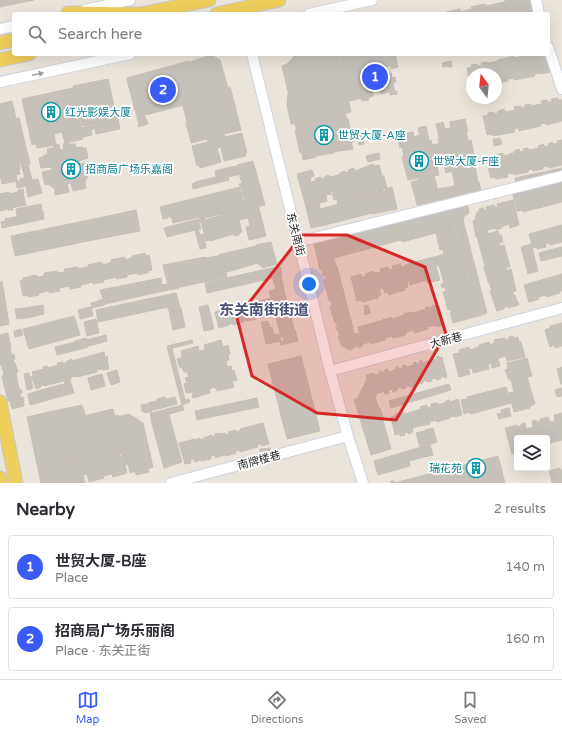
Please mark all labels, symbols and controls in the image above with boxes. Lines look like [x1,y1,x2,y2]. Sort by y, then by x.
search box [12,12,550,56]
icon: search [26,23,48,45]
text: Search here [58,25,142,43]
pin: 1 [362,62,388,92]
north arrow [466,68,502,104]
one-way arrow [32,70,44,76]
pin: 2 [150,75,176,105]
building icon: 红光影娱大厦 [40,101,62,123]
place label: 红光影娱大厦 [65,106,131,119]
building icon: 世贸大厦-A座 [313,124,335,146]
place label: 世贸大厦-A座 [338,129,406,142]
building icon: 世贸大厦-F座 [408,150,430,172]
place label: 世贸大厦-F座 [433,155,499,168]
building icon: 招商局广场乐嘉阁 [60,158,82,180]
place label: 招商局广场乐嘉阁 [85,163,173,176]
street label: 东关南街 [284,211,307,257]
your location [299,274,319,294]
district label: 东关南街街道 [219,301,309,319]
street label: 大新巷 [429,330,464,351]
map controls [514,435,550,471]
button: layers [514,435,550,471]
street label: 南牌楼巷 [236,449,282,472]
building icon: 瑞花苑 [465,457,487,479]
place label: 瑞花苑 [429,462,462,475]
text: Nearby [16,499,75,520]
text: 2 results [494,501,546,517]
text: 世贸大厦-B座 [55,552,147,570]
text: 1 [26,559,34,575]
text: 140 m [505,559,545,575]
text: Place [55,570,88,586]
text: 招商局广场乐丽阁 [55,622,175,640]
text: 2 [26,631,34,647]
text: 160 m [505,631,545,647]
text: Place · 东关正街 [55,643,151,659]
tab: Map [76,689,99,726]
tab: Directions [251,689,303,726]
tab: Saved [455,689,486,726]

